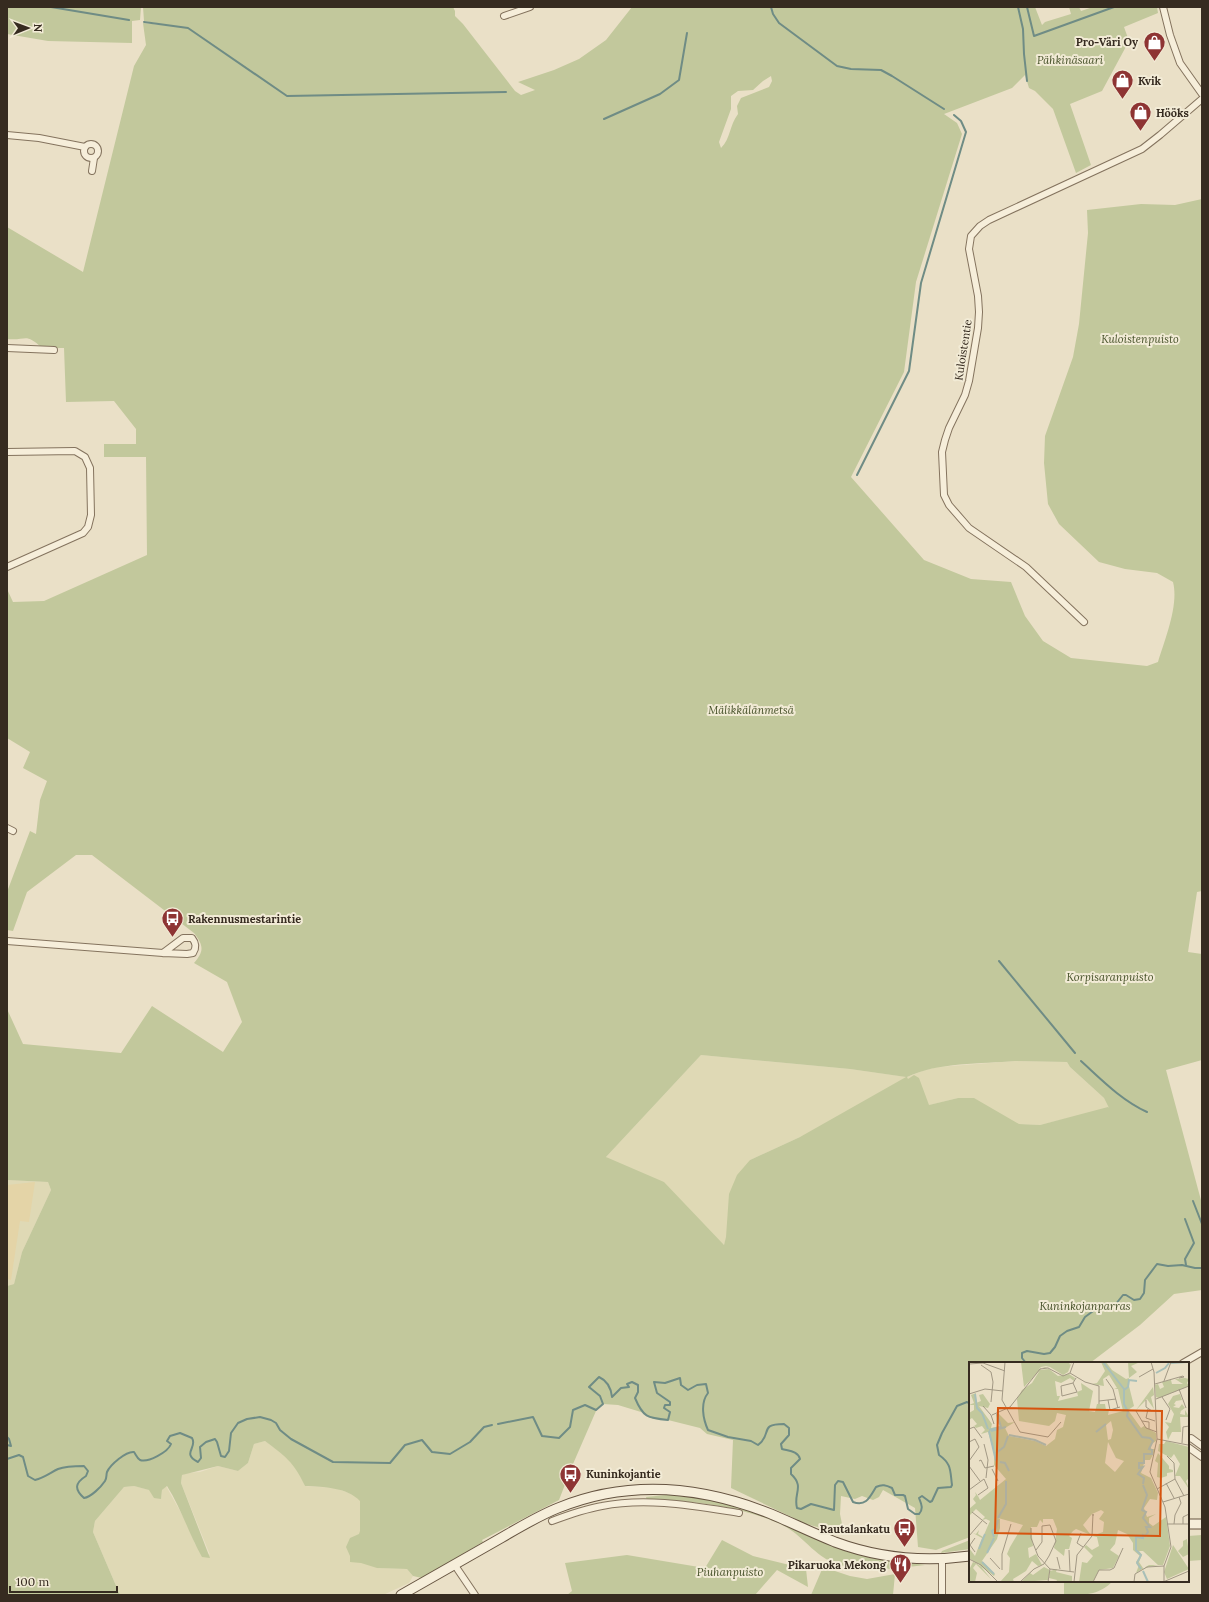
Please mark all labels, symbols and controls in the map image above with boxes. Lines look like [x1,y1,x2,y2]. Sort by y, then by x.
north arrow [8,8,48,48]
text: N [31,23,45,33]
shop icon: Pro-Väri Oy [1141,29,1167,62]
place label: Pro-Väri Oy [1076,35,1139,49]
park label: Pähkinäsaari [1037,53,1103,67]
shop icon: Kvik [1110,68,1136,101]
place label: Kvik [1138,74,1162,88]
shop icon: Hööks [1127,100,1153,133]
place label: Hööks [1156,106,1189,120]
street label: Kuloistentie [951,318,975,382]
park label: Kuloistenpuisto [1101,332,1179,346]
park label: Mälikkälänmetsä [708,703,795,717]
bus stop icon: Rakennusmestarintie [160,906,186,939]
place label: Rakennusmestarintie [188,912,301,926]
park label: Korpisaranpuisto [1067,970,1154,984]
park label: Kuninkojanparras [1040,1299,1131,1313]
inset map [969,1362,1189,1582]
bus stop icon: Kuninkojantie [558,1461,584,1494]
place label: Kuninkojantie [586,1467,661,1481]
bus stop icon: Rautalankatu [892,1516,918,1549]
place label: Rautalankatu [820,1522,890,1536]
restaurant icon: Pikaruoka Mekong [888,1552,914,1585]
place label: Pikaruoka Mekong [788,1558,887,1572]
park label: Piuhanpuisto [697,1565,764,1579]
scale bar [10,1568,117,1594]
text: 100 m [16,1574,49,1589]

